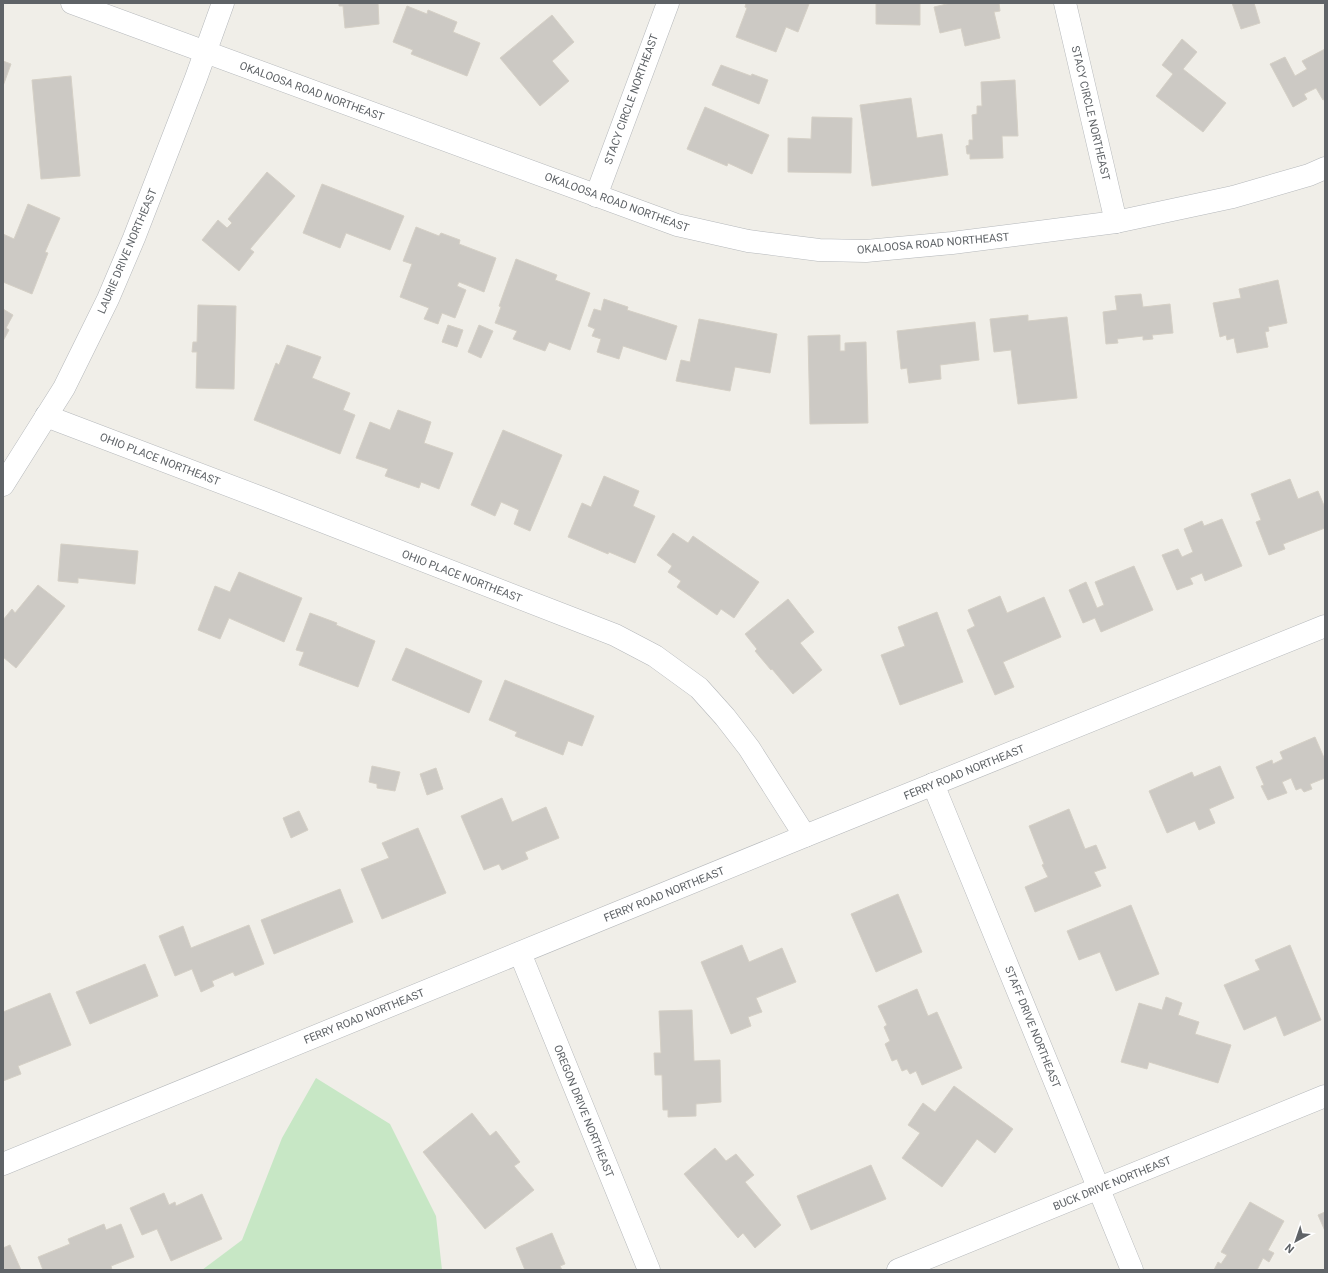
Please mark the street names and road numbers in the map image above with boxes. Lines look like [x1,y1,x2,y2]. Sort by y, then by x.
street label: STACY CIRCLE NORTHEAST [602,32,661,166]
street label: STACY CIRCLE NORTHEAST [1069,44,1112,182]
street label: OKALOOSA ROAD NORTHEAST [238,59,386,124]
street label: OKALOOSA ROAD NORTHEAST [543,170,691,235]
street label: LAURIE DRIVE NORTHEAST [95,186,160,316]
street label: OKALOOSA ROAD NORTHEAST [856,230,1010,257]
street label: OHIO PLACE NORTHEAST [98,431,222,489]
street label: OHIO PLACE NORTHEAST [400,548,524,606]
street label: FERRY ROAD NORTHEAST [902,742,1027,803]
street label: FERRY ROAD NORTHEAST [602,864,727,925]
street label: STAFF DRIVE NORTHEAST [1002,964,1063,1090]
street label: FERRY ROAD NORTHEAST [302,986,427,1047]
street label: OREGON DRIVE NORTHEAST [551,1043,616,1180]
street label: BUCK DRIVE NORTHEAST [1051,1154,1174,1213]

